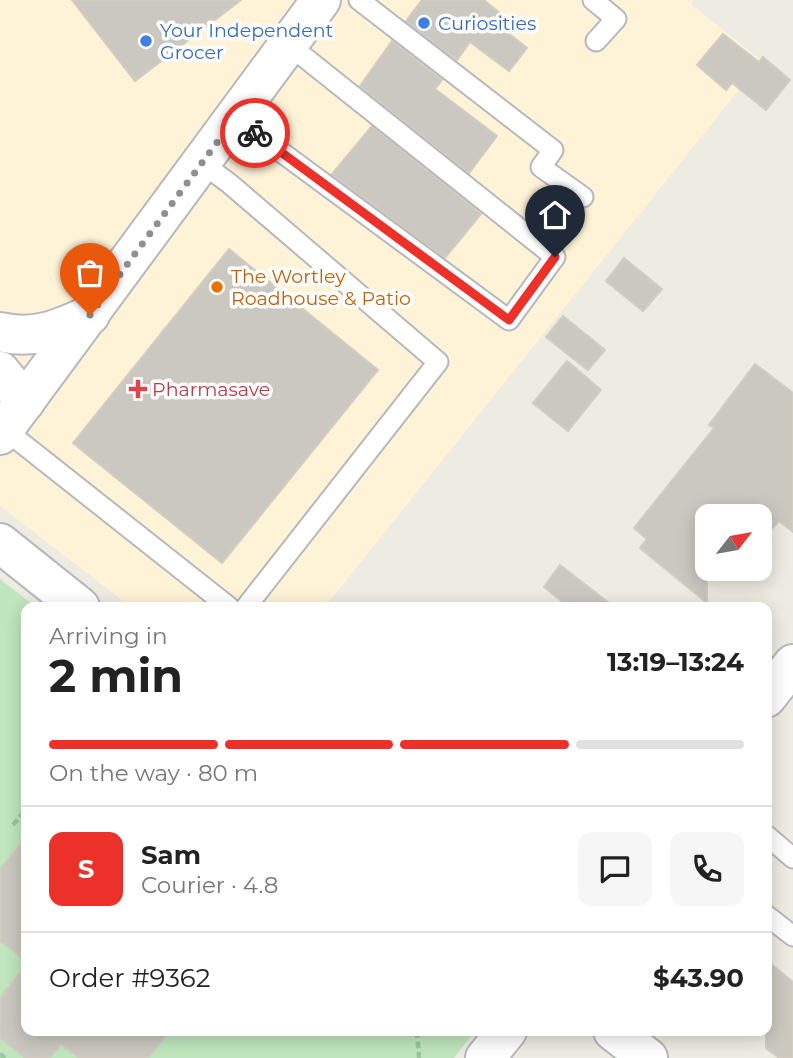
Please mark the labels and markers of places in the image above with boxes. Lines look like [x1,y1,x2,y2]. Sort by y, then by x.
place label: Curiosities [438,12,536,35]
marker: Curiosities [416,15,432,31]
place label: Your Independent Grocer [160,19,334,64]
marker: Your Independent Grocer [138,33,154,49]
pin [525,185,585,257]
pin [60,243,120,315]
place label: The Wortley Roadhouse & Patio [231,265,411,310]
marker: The Wortley Roadhouse & Patio [209,279,225,295]
place label: Pharmasave [152,378,270,401]
marker: Pharmasave [130,381,146,397]

